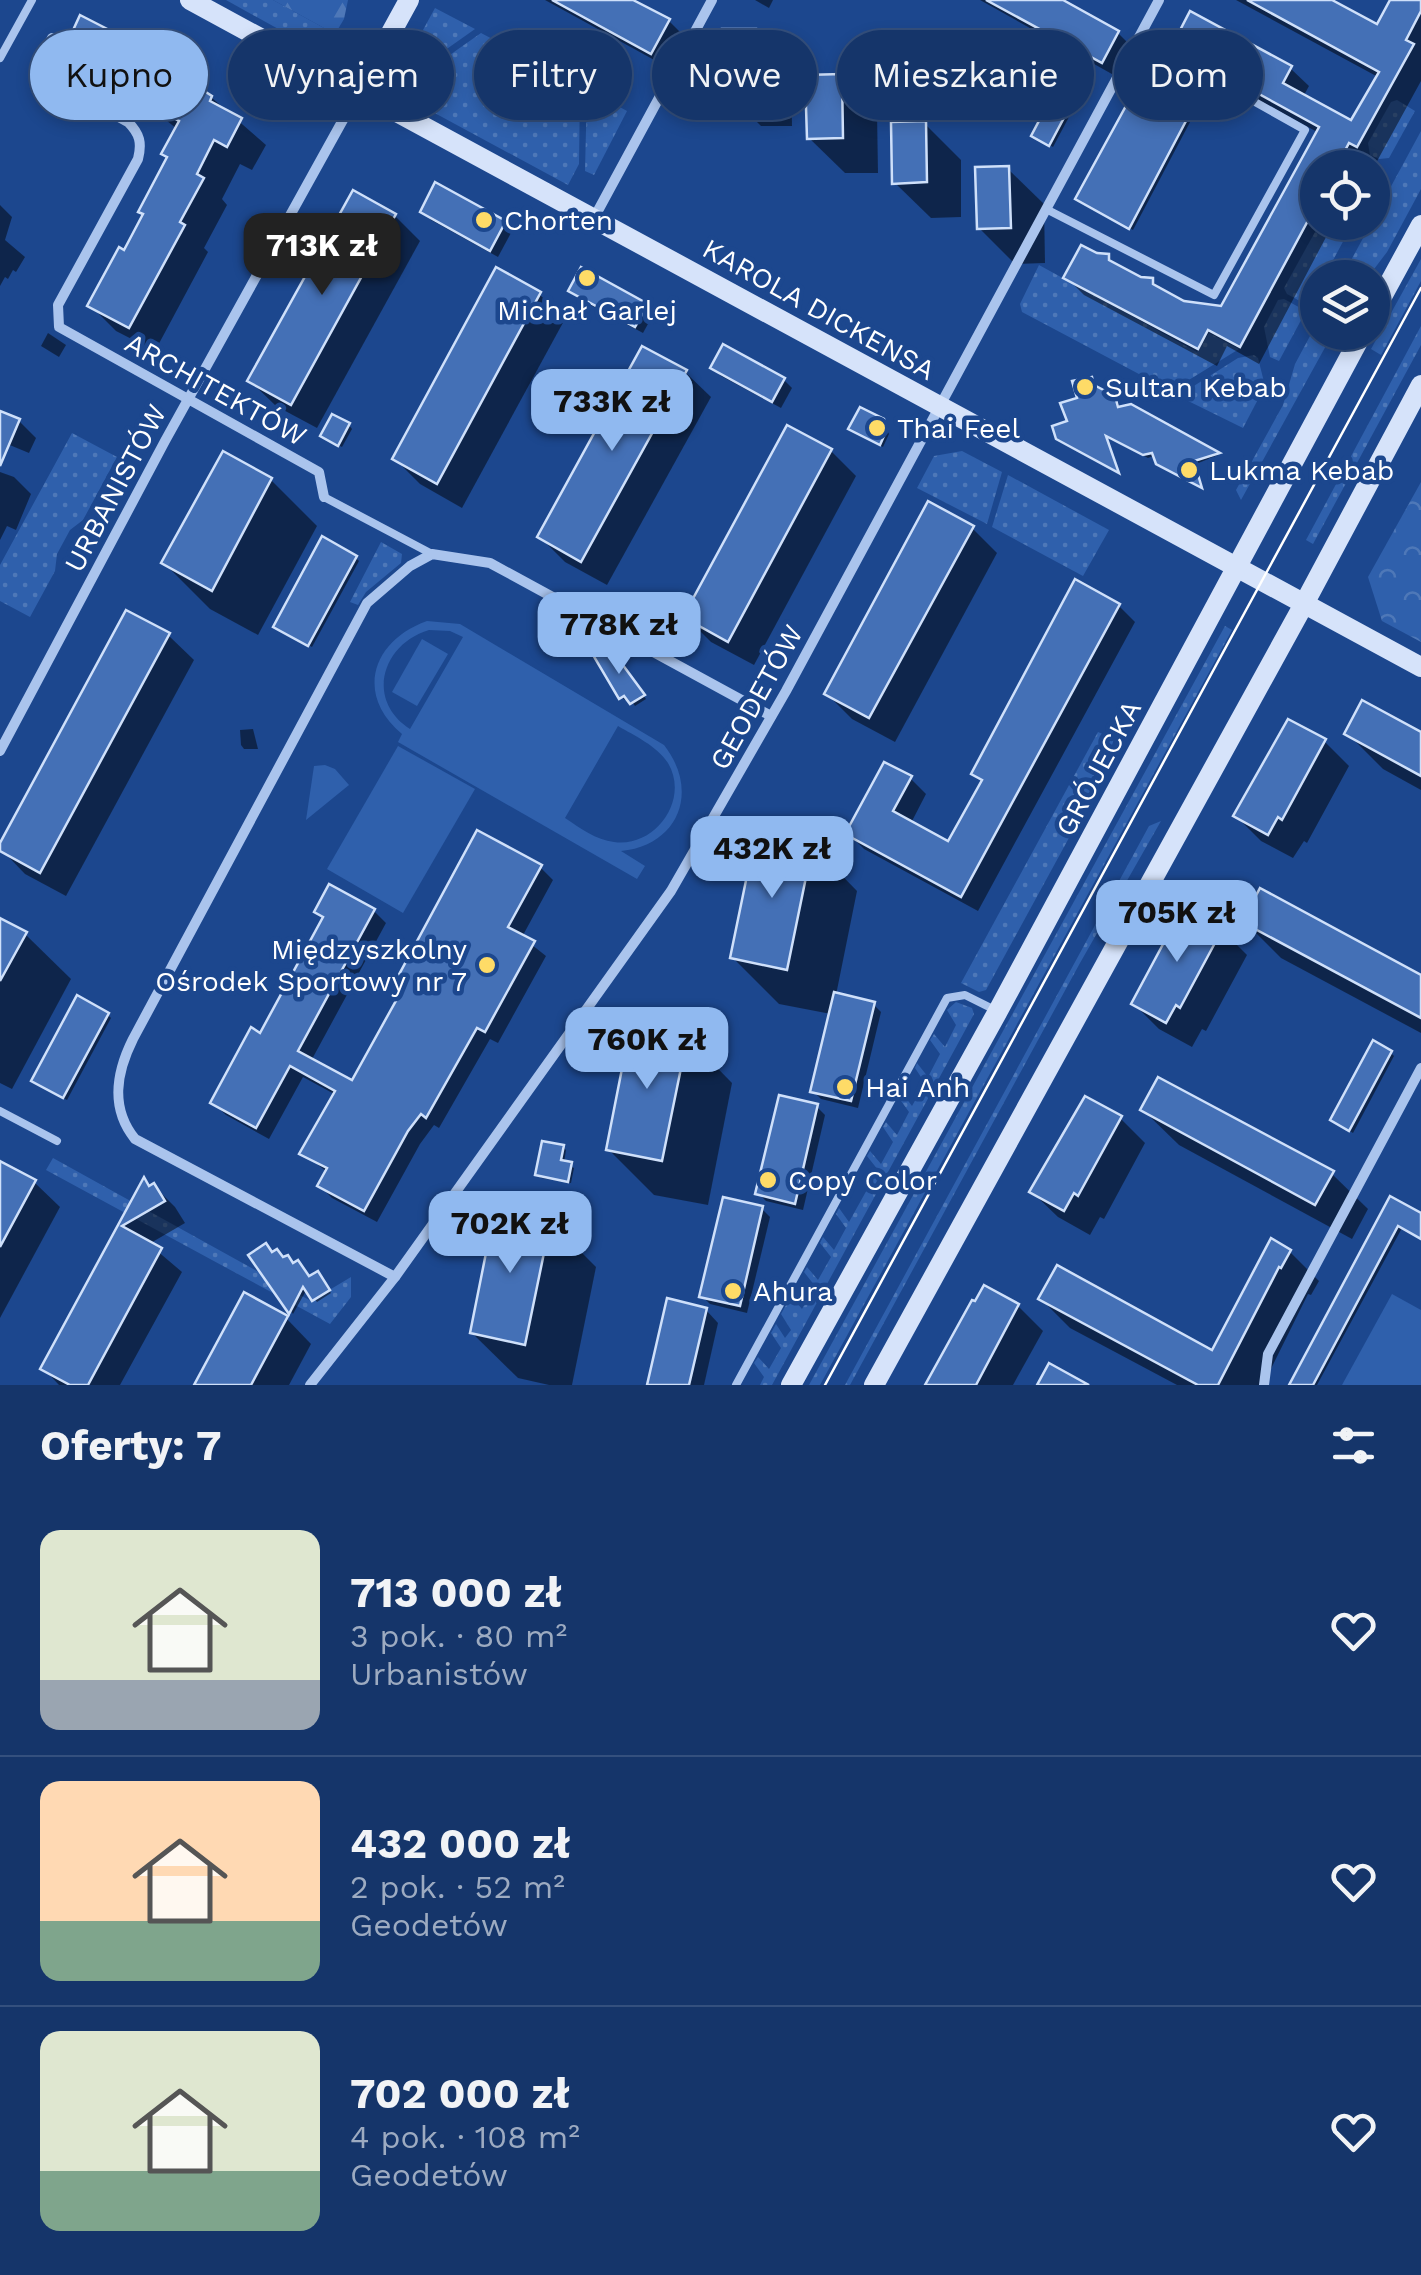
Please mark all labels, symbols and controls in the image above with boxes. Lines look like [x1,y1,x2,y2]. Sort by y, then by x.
chip: Kupno [30,30,208,120]
chip: Wynajem [228,30,454,120]
chip: Filtry [474,30,632,120]
chip: Nowe [652,30,817,120]
chip: Mieszkanie [837,30,1094,120]
chip: Dom [1114,30,1263,120]
map controls [1300,150,1390,350]
button: locate [1300,150,1390,240]
place label: Chorten [504,204,613,237]
marker: Chorten [473,209,495,231]
pin: 713K zł [230,213,414,298]
text: 713K zł [266,226,378,264]
street label: KAROLA DICKENSA [697,232,941,387]
button: layers [1300,260,1390,350]
marker: Michał Garlej [576,267,598,289]
place label: Michał Garlej [497,294,677,327]
street label: ARCHITEKTÓW [119,326,312,453]
pin: 733K zł [520,369,704,454]
place label: Sultan Kebab [1105,371,1287,404]
marker: Sultan Kebab [1074,376,1096,398]
text: 733K zł [553,382,671,420]
street label: URBANISTÓW [57,399,173,578]
place label: Thai Feel [897,412,1020,445]
marker: Thai Feel [866,417,888,439]
place label: Lukma Kebab [1209,454,1394,487]
marker: Lukma Kebab [1178,459,1200,481]
pin: 778K zł [527,592,711,677]
text: 778K zł [560,605,678,643]
street label: GEODETÓW [703,619,810,775]
street label: GRÓJECKA [1049,695,1148,842]
pin: 432K zł [680,816,864,901]
text: 432K zł [712,829,832,867]
pin: 705K zł [1085,880,1269,965]
text: 705K zł [1118,893,1236,931]
place label: Międzyszkolny Ośrodek Sportowy nr 7 [155,933,468,998]
marker: Międzyszkolny Ośrodek Sportowy nr 7 [476,954,498,976]
pin: 760K zł [555,1007,739,1092]
text: 760K zł [587,1020,707,1058]
place label: Hai Anh [865,1071,970,1104]
marker: Hai Anh [834,1076,856,1098]
place label: Copy Color [788,1164,937,1197]
marker: Copy Color [757,1169,779,1191]
pin: 702K zł [418,1191,602,1276]
text: 702K zł [451,1204,569,1242]
place label: Ahura [753,1275,833,1308]
marker: Ahura [722,1280,744,1302]
icon: filters [1326,1418,1381,1473]
text: Oferty: 7 [40,1421,222,1470]
text: 713 000 zł [350,1568,562,1617]
icon: home [120,1570,240,1690]
icon: heart [1326,1603,1381,1658]
text: 3 pok. · 80 m² [350,1617,567,1655]
text: Urbanistów [350,1655,528,1693]
text: 432 000 zł [350,1819,571,1868]
icon: home [120,1821,240,1941]
icon: heart [1326,1854,1381,1909]
text: 2 pok. · 52 m² [350,1868,565,1906]
text: Geodetów [350,1906,508,1944]
text: 702 000 zł [350,2069,570,2118]
icon: home [120,2071,240,2191]
icon: heart [1326,2104,1381,2159]
text: 4 pok. · 108 m² [350,2118,580,2156]
text: Geodetów [350,2156,508,2194]

